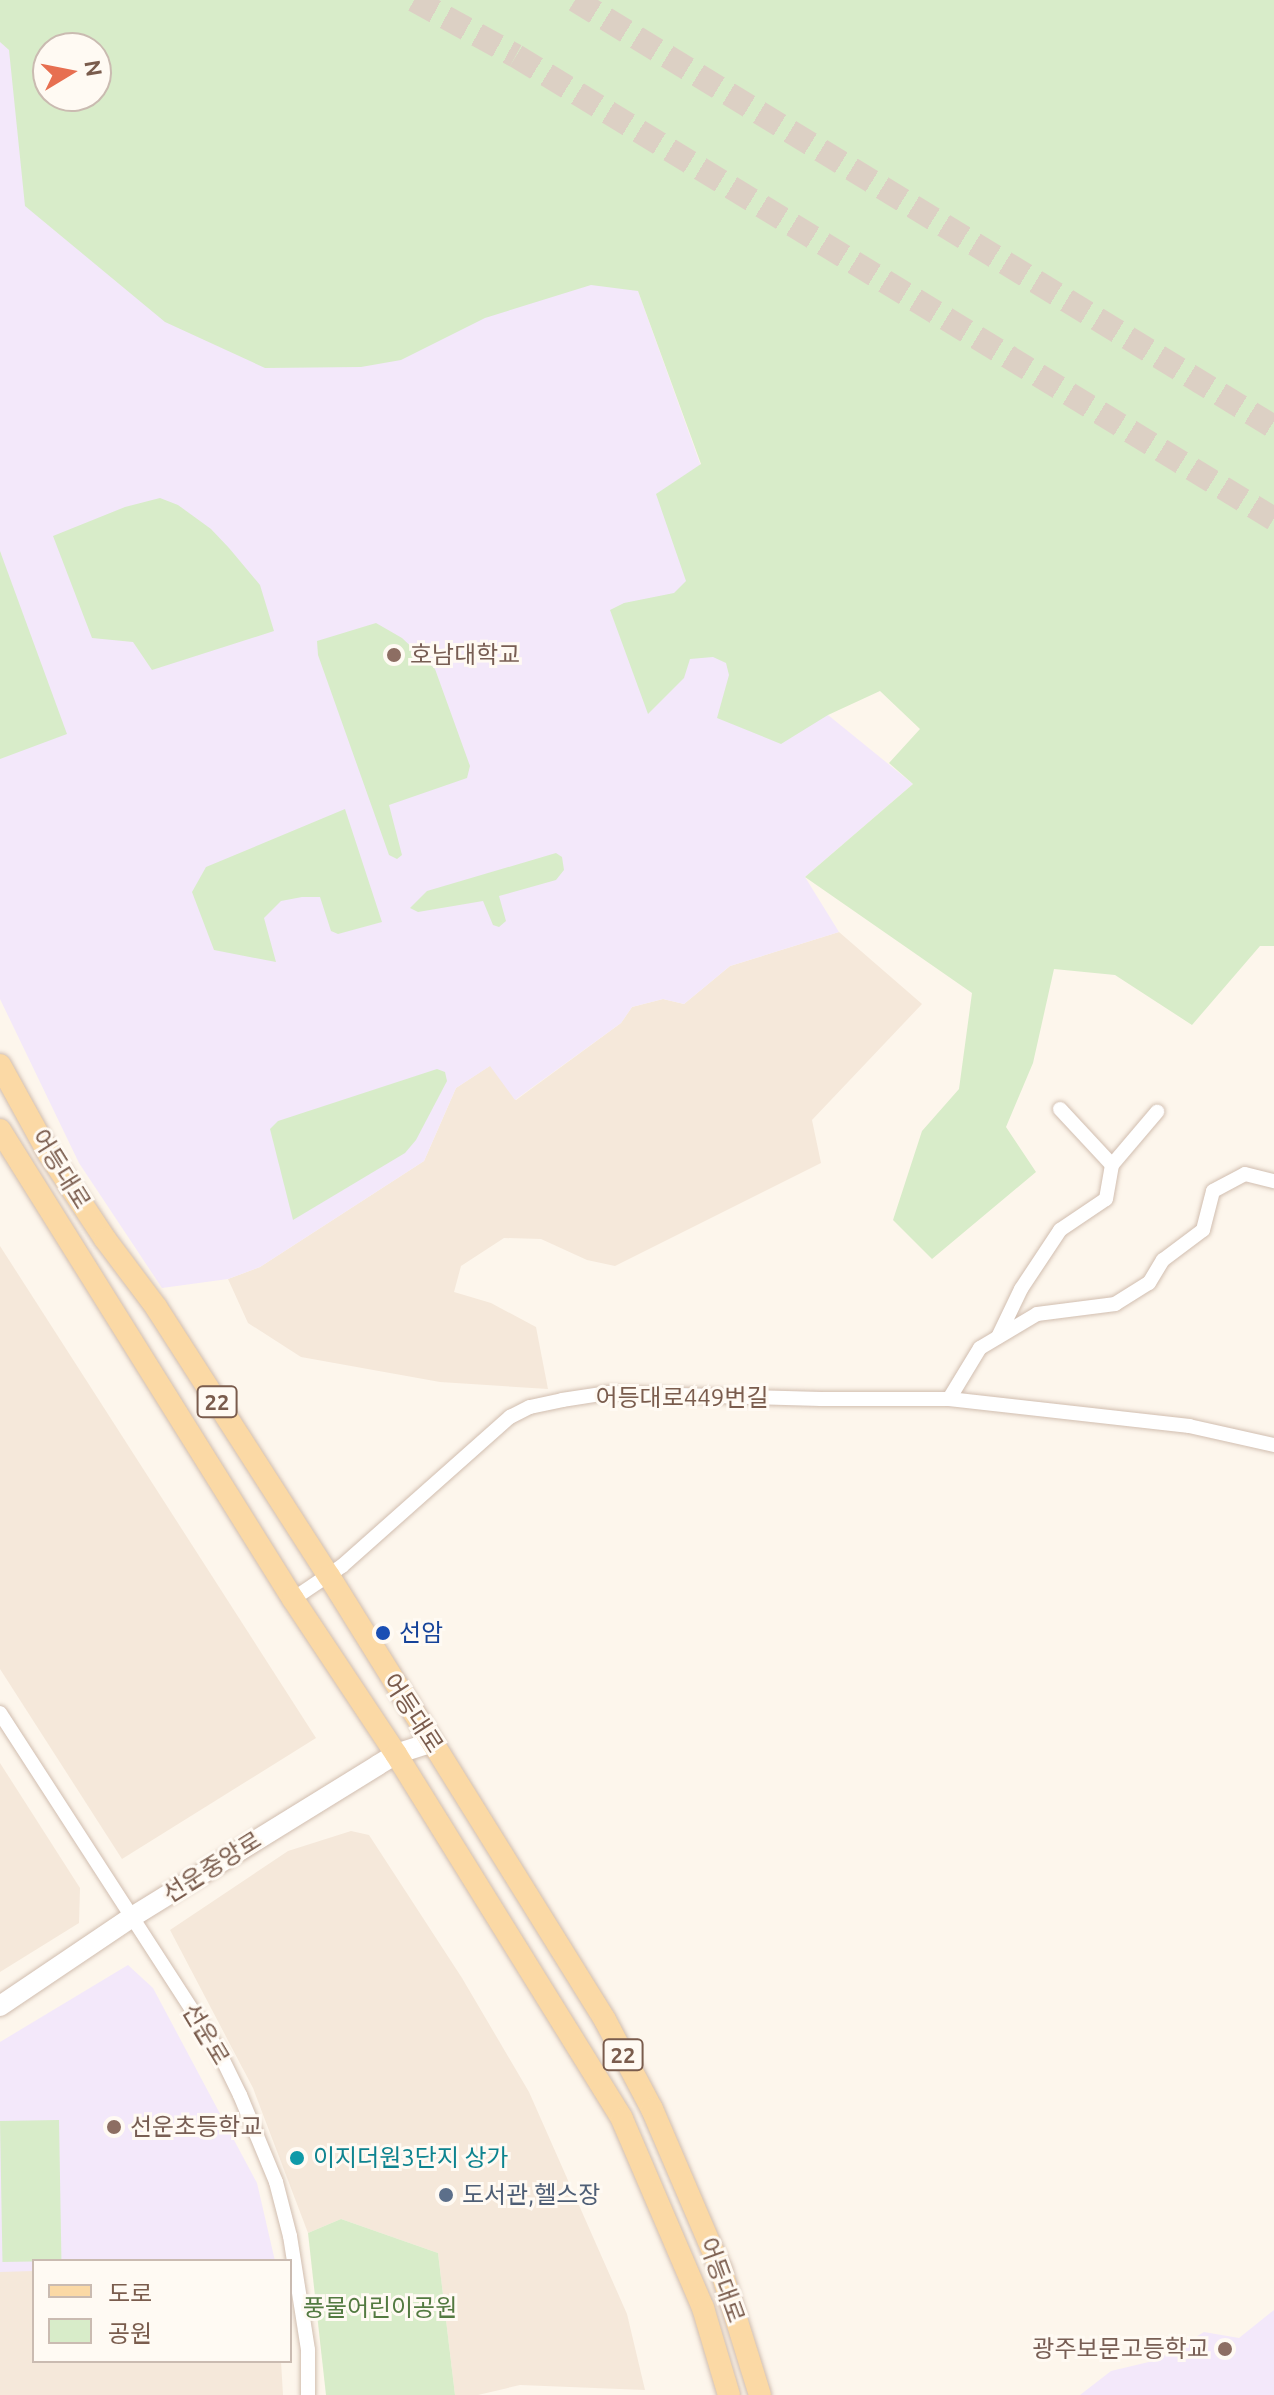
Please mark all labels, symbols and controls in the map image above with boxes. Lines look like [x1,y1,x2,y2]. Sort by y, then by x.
north arrow [32,32,112,112]
text: N [80,58,108,78]
place label: 호남대학교 [410,641,520,669]
marker: 호남대학교 [385,646,403,664]
street label: 어등대로 [25,1124,97,1214]
road number: 22 [195,1384,239,1420]
street label: 어등대로449번길 [595,1384,769,1412]
place label: 선암 [399,1619,443,1647]
marker: 선암 [374,1624,392,1642]
street label: 어등대로 [377,1668,449,1758]
street label: 선운중앙로 [158,1826,266,1908]
street label: 선운로 [177,1998,235,2070]
road number: 22 [601,2037,645,2073]
place label: 선운초등학교 [130,2113,262,2141]
marker: 선운초등학교 [105,2118,123,2136]
place label: 이지더원3단지 상가 [313,2144,509,2172]
marker: 이지더원3단지 상가 [288,2149,306,2167]
place label: 도서관,헬스장 [462,2181,600,2209]
marker: 도서관,헬스장 [437,2186,455,2204]
street label: 어등대로 [693,2234,751,2326]
legend [32,2259,292,2363]
text: 도로 [108,2280,152,2307]
park label: 풍물어린이공원 [303,2294,457,2322]
text: 공원 [108,2320,152,2347]
place label: 광주보문고등학교 [1032,2335,1209,2363]
marker: 광주보문고등학교 [1216,2340,1234,2358]

